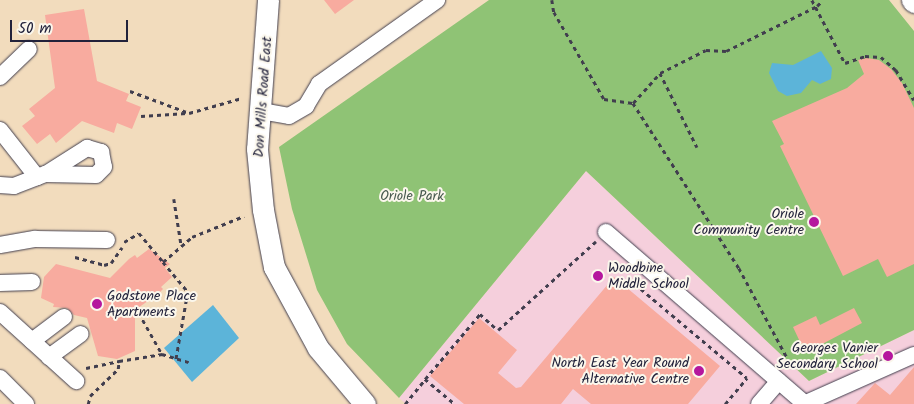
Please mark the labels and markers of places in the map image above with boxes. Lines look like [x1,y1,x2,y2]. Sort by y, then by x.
place label: Oriole Community Centre [693,206,804,238]
marker: Oriole Community Centre [808,216,820,228]
place label: Woodbine Middle School [608,260,689,292]
marker: Woodbine Middle School [592,270,604,282]
place label: Godstone Place Apartments [107,288,196,321]
marker: Godstone Place Apartments [91,298,103,310]
place label: Georges Vanier Secondary School [777,340,878,372]
marker: Georges Vanier Secondary School [882,350,894,362]
place label: North East Year Round Alternative Centre [551,355,689,388]
marker: North East Year Round Alternative Centre [693,365,705,377]

